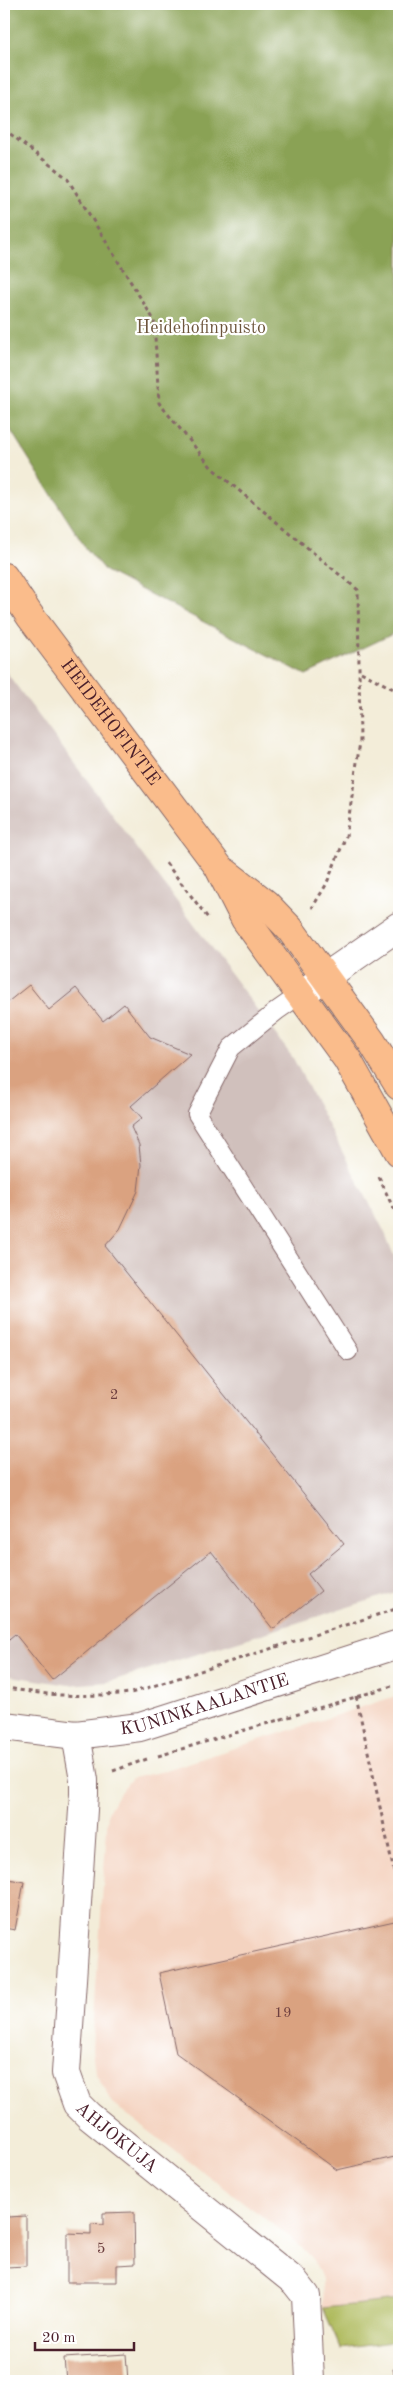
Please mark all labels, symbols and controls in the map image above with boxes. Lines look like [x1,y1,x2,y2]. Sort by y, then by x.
park label: Heidehofinpuisto [136,319,266,337]
street label: HEIDEHOFINTIE [57,656,163,789]
house number: 2 [110,1388,118,1403]
street label: KUNINKAALANTIE [119,1671,291,1738]
house number: 19 [274,2006,292,2021]
street label: AHJOKUJA [72,2099,161,2176]
house number: 5 [97,2242,105,2257]
scale bar [35,2320,134,2352]
text: 20 m [42,2331,76,2346]

